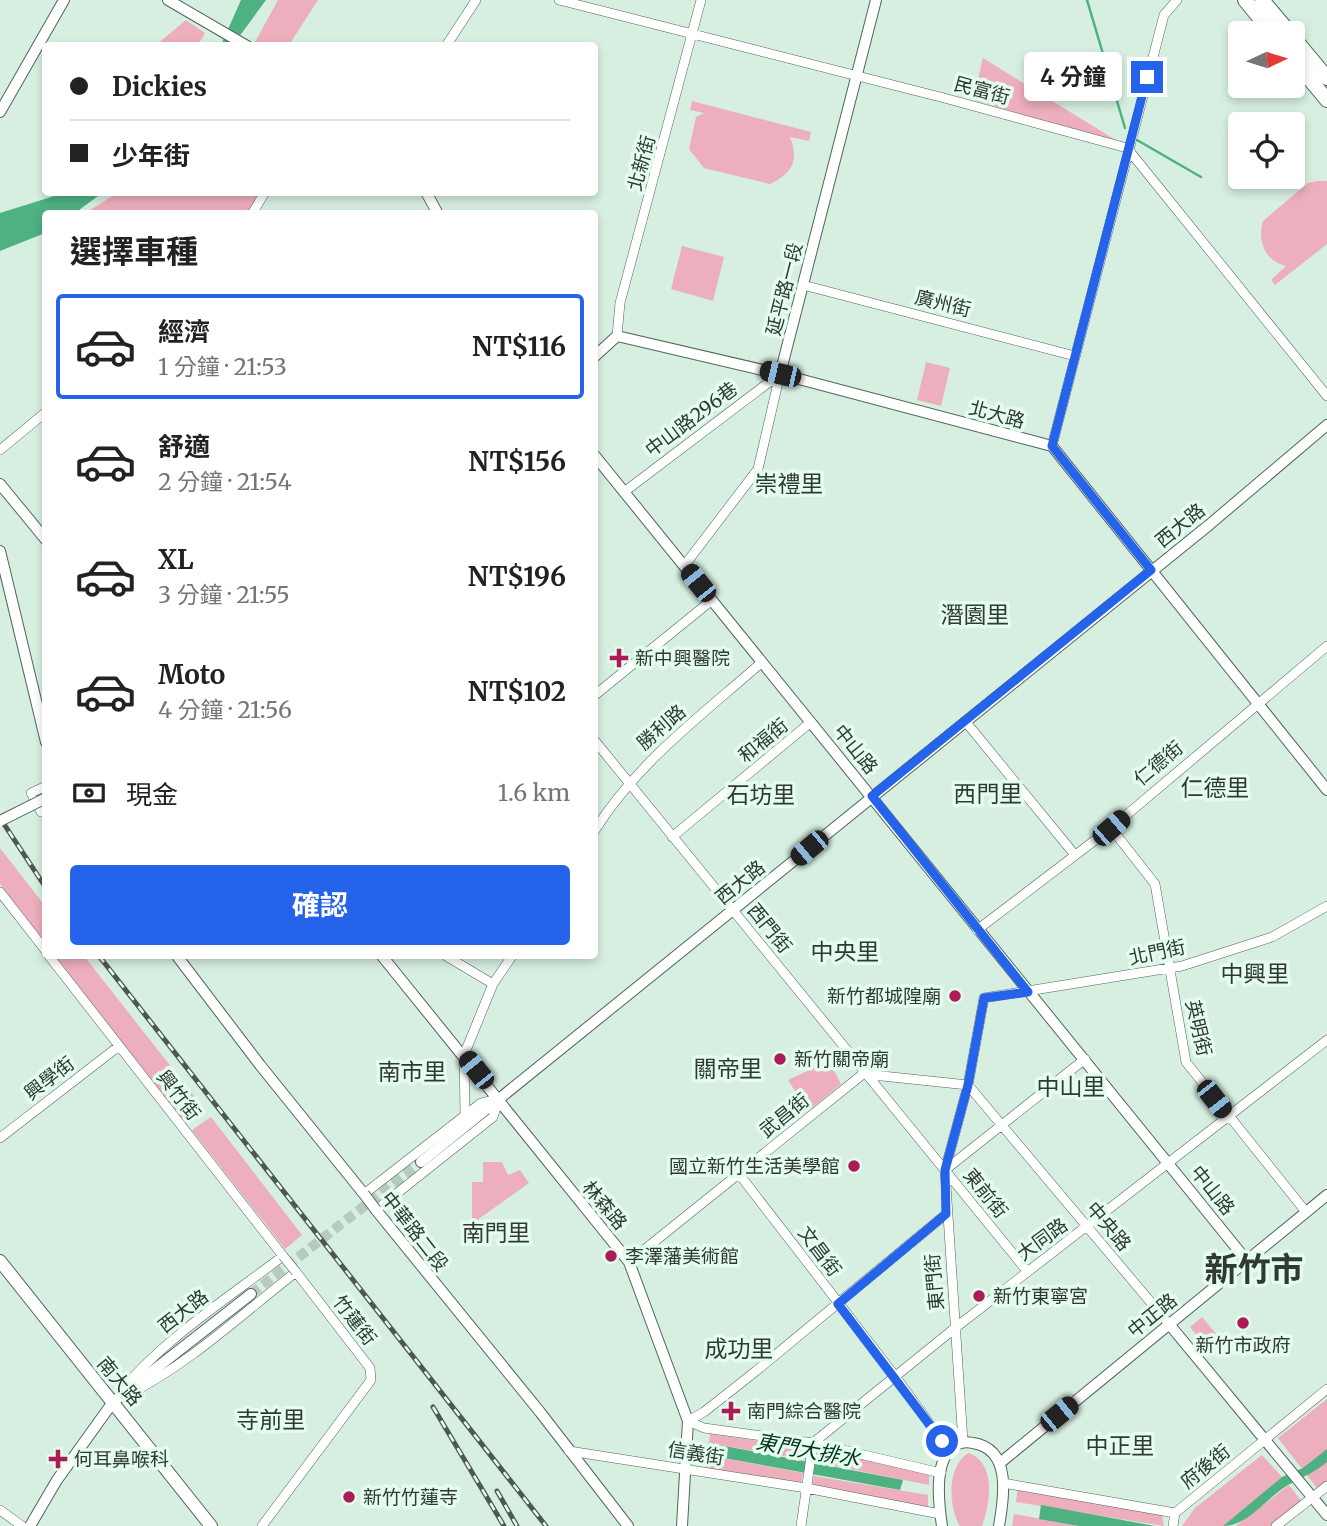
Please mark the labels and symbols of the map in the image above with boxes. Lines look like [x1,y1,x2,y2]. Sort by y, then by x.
north arrow [1228,21,1306,98]
callout: 4 分鐘 [1024,52,1122,102]
route end [1131,61,1163,93]
street label: 民富街 [951,71,1013,109]
street label: 北新街 [622,132,660,194]
street label: 延平路一段 [761,240,807,338]
street label: 廣州街 [912,284,974,322]
car [758,359,803,389]
street label: 中山路296巷 [640,376,742,462]
street label: 北大路 [966,395,1028,433]
district label: 崇禮里 [755,469,824,498]
street label: 西大路 [1150,498,1210,552]
car [677,560,720,606]
district label: 潛園里 [941,600,1010,629]
place label: 新中興醫院 [635,646,730,670]
marker: 新中興醫院 [609,648,629,668]
street label: 勝利路 [632,699,690,755]
street label: 和福街 [733,713,793,767]
street label: 中山路 [829,719,883,779]
street label: 仁德街 [1128,735,1188,791]
district label: 仁德里 [1181,773,1250,802]
district label: 西門里 [954,779,1023,808]
district label: 石坊里 [727,780,796,809]
car [1089,806,1134,850]
car [787,826,832,870]
street label: 西大路 [710,855,770,909]
street label: 西門街 [743,898,797,958]
street label: 北門街 [1127,934,1187,970]
district label: 中央里 [811,937,880,966]
district label: 中興里 [1221,959,1290,988]
place label: 新竹都城隍廟 [827,984,941,1008]
marker: 新竹都城隍廟 [947,988,963,1004]
street label: 英明街 [1181,998,1217,1058]
car [455,1047,498,1093]
place label: 新竹關帝廟 [794,1047,889,1071]
street label: 興學街 [19,1051,79,1105]
marker: 新竹關帝廟 [772,1051,788,1067]
district label: 關帝里 [694,1054,763,1083]
district label: 南市里 [378,1057,447,1086]
street label: 興竹街 [152,1065,206,1125]
district label: 中山里 [1037,1072,1106,1101]
car [1193,1076,1236,1122]
street label: 武昌街 [754,1088,814,1142]
place label: 國立新竹生活美學館 [669,1154,840,1178]
marker: 國立新竹生活美學館 [846,1158,862,1174]
street label: 中山路 [1186,1160,1240,1220]
street label: 東前街 [959,1163,1013,1223]
street label: 林森路 [577,1175,633,1235]
street label: 中華路二段 [376,1186,454,1276]
street label: 中央路 [1081,1196,1137,1256]
street label: 大同路 [1012,1213,1072,1265]
district label: 南門里 [462,1218,531,1247]
street label: 文昌街 [793,1221,847,1281]
place label: 李澤藩美術館 [625,1244,739,1268]
marker: 李澤藩美術館 [603,1248,619,1264]
district label: 新竹市 [1205,1249,1304,1290]
street label: 東門街 [920,1253,948,1311]
street label: 西大路 [153,1284,213,1338]
place label: 新竹東寧宮 [993,1284,1088,1308]
marker: 新竹東寧宮 [971,1288,987,1304]
street label: 中正路 [1122,1288,1182,1342]
street label: 竹蓮街 [328,1290,382,1350]
marker: 新竹市政府 [1235,1315,1251,1331]
place label: 新竹市政府 [1195,1333,1291,1357]
district label: 成功里 [705,1334,774,1363]
street label: 南大路 [92,1351,148,1411]
car [1037,1393,1082,1435]
place label: 南門綜合醫院 [747,1399,861,1423]
marker: 南門綜合醫院 [721,1401,741,1421]
district label: 寺前里 [237,1405,306,1434]
route start [926,1425,958,1457]
water label: 東門大排水 [754,1428,863,1473]
district label: 中正里 [1086,1431,1155,1460]
street label: 信義街 [666,1437,726,1469]
street label: 府後街 [1175,1439,1235,1493]
place label: 何耳鼻喉科 [74,1447,169,1471]
marker: 何耳鼻喉科 [48,1449,68,1469]
place label: 新竹竹蓮寺 [363,1485,458,1509]
marker: 新竹竹蓮寺 [341,1489,357,1505]

